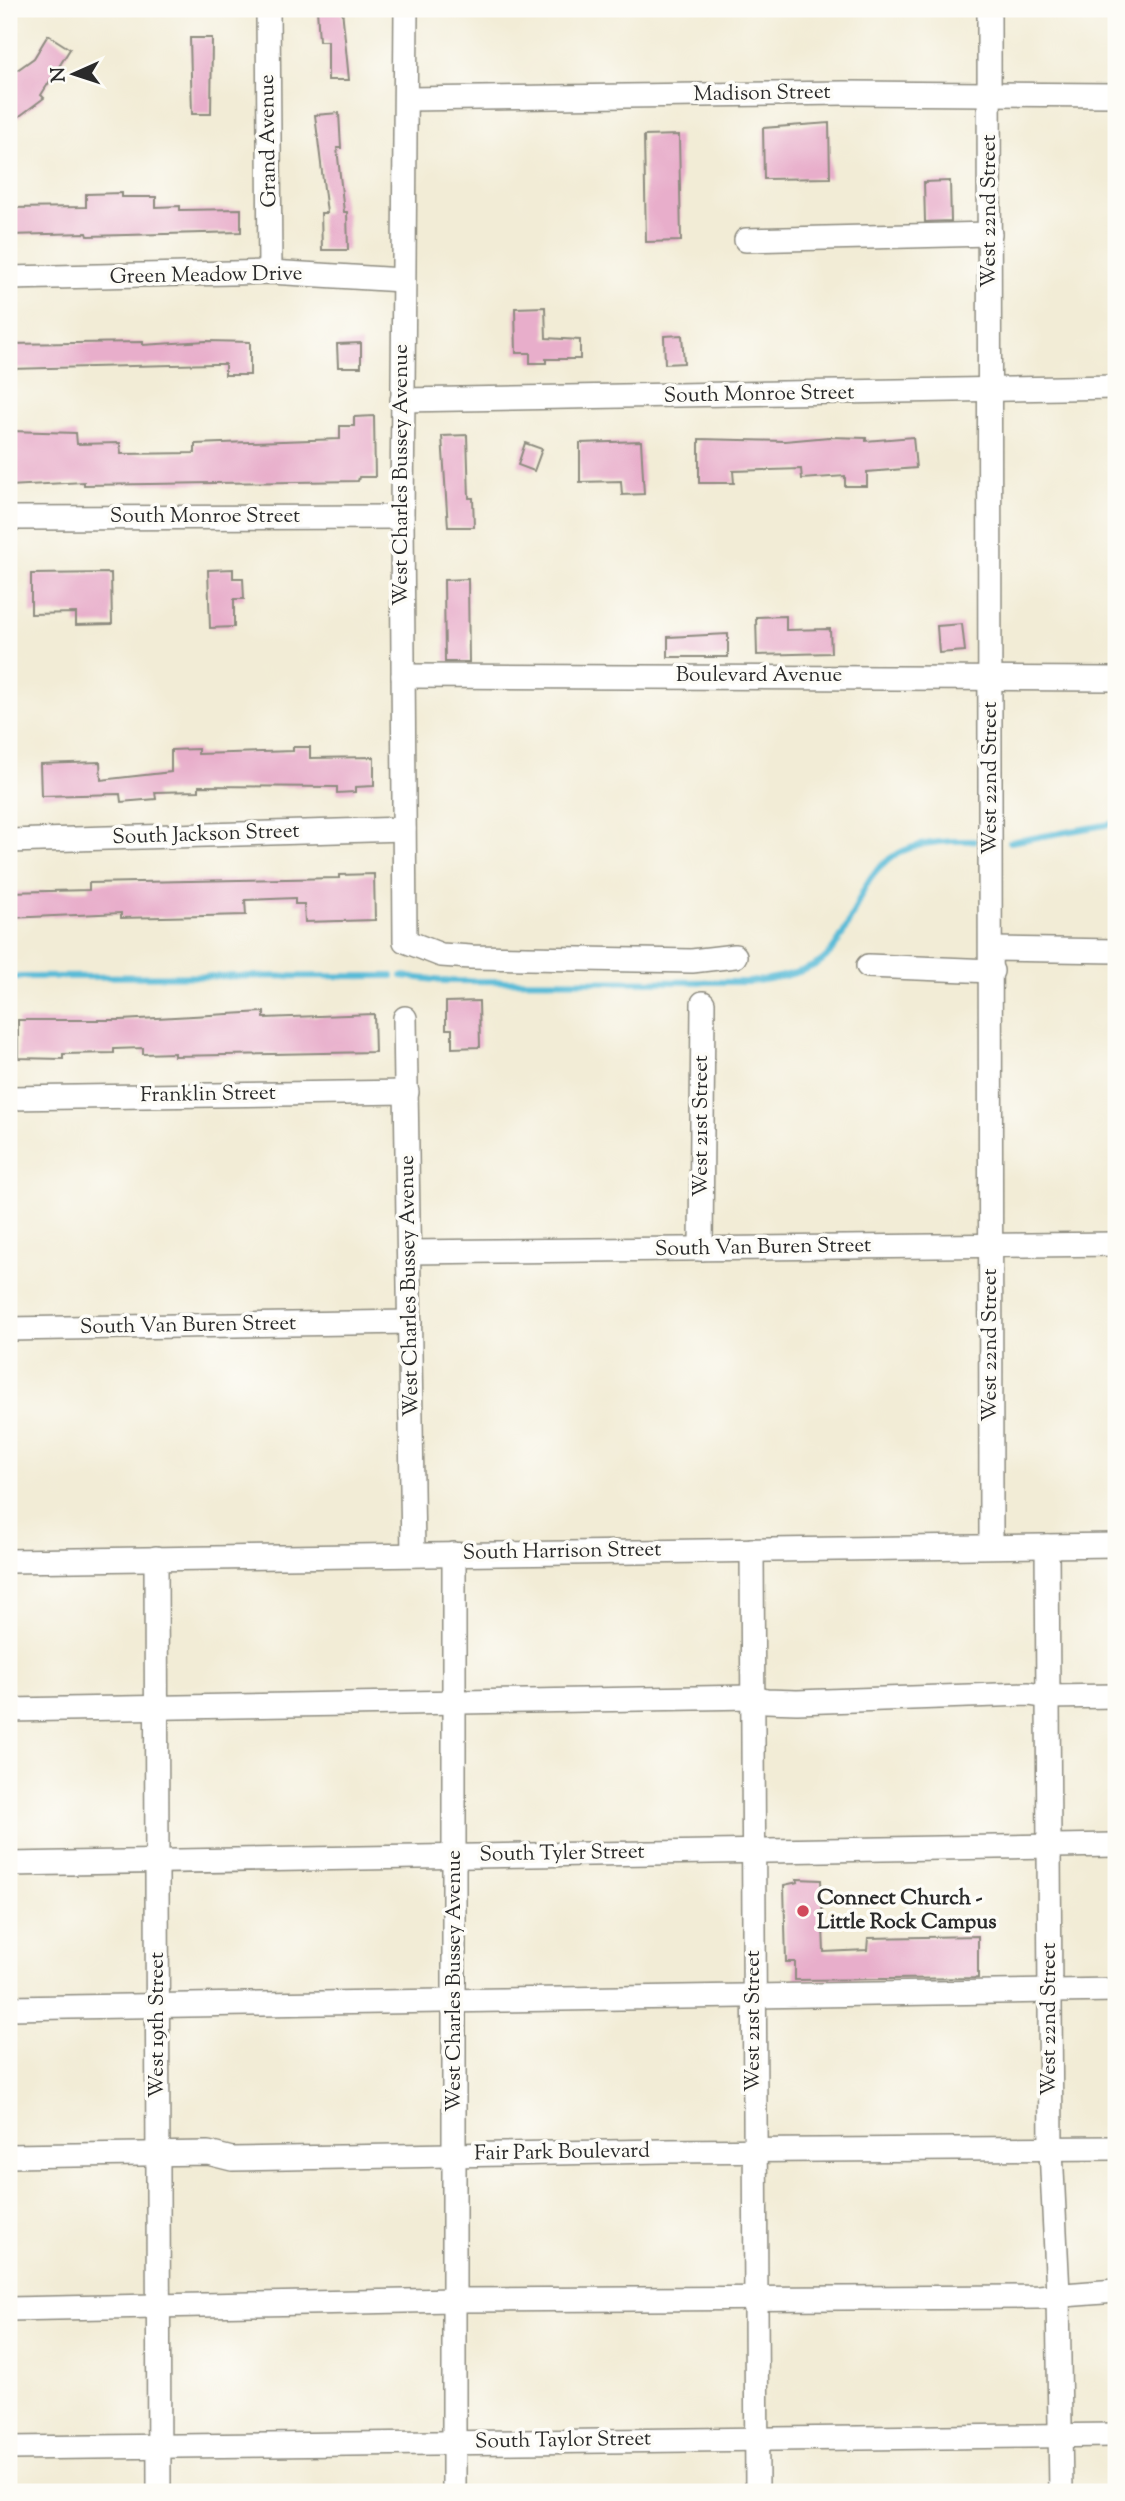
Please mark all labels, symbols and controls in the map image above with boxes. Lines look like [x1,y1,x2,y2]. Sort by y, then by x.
north arrow [38,38,108,108]
text: N [46,66,73,83]
street label: Grand Avenue [253,74,285,208]
street label: Madison Street [693,78,831,110]
street label: West 22nd Street [975,134,1005,288]
street label: Green Meadow Drive [109,259,303,293]
street label: West Charles Bussey Avenue [387,344,417,606]
street label: South Monroe Street [663,378,855,412]
street label: South Monroe Street [110,502,300,532]
street label: Boulevard Avenue [676,661,842,691]
street label: West 22nd Street [976,701,1006,855]
street label: South Jackson Street [112,817,300,853]
street label: West 21st Street [687,1055,717,1197]
street label: Franklin Street [140,1079,276,1111]
street label: West Charles Bussey Avenue [393,1155,427,1417]
street label: South Van Buren Street [655,1231,871,1265]
street label: West 22nd Street [976,1268,1006,1422]
street label: South Van Buren Street [80,1309,296,1343]
street label: South Harrison Street [462,1535,662,1569]
street label: South Tyler Street [479,1838,645,1870]
street label: West Charles Bussey Avenue [440,1850,470,2112]
place label: Connect Church - Little Rock Campus [817,1884,997,1938]
marker: Connect Church - Little Rock Campus [795,1903,811,1919]
street label: West 22nd Street [1035,1942,1065,2096]
street label: West 21st Street [739,1950,769,2092]
street label: West 19th Street [143,1952,173,2098]
street label: Fair Park Boulevard [474,2136,650,2170]
street label: South Taylor Street [475,2424,651,2458]

